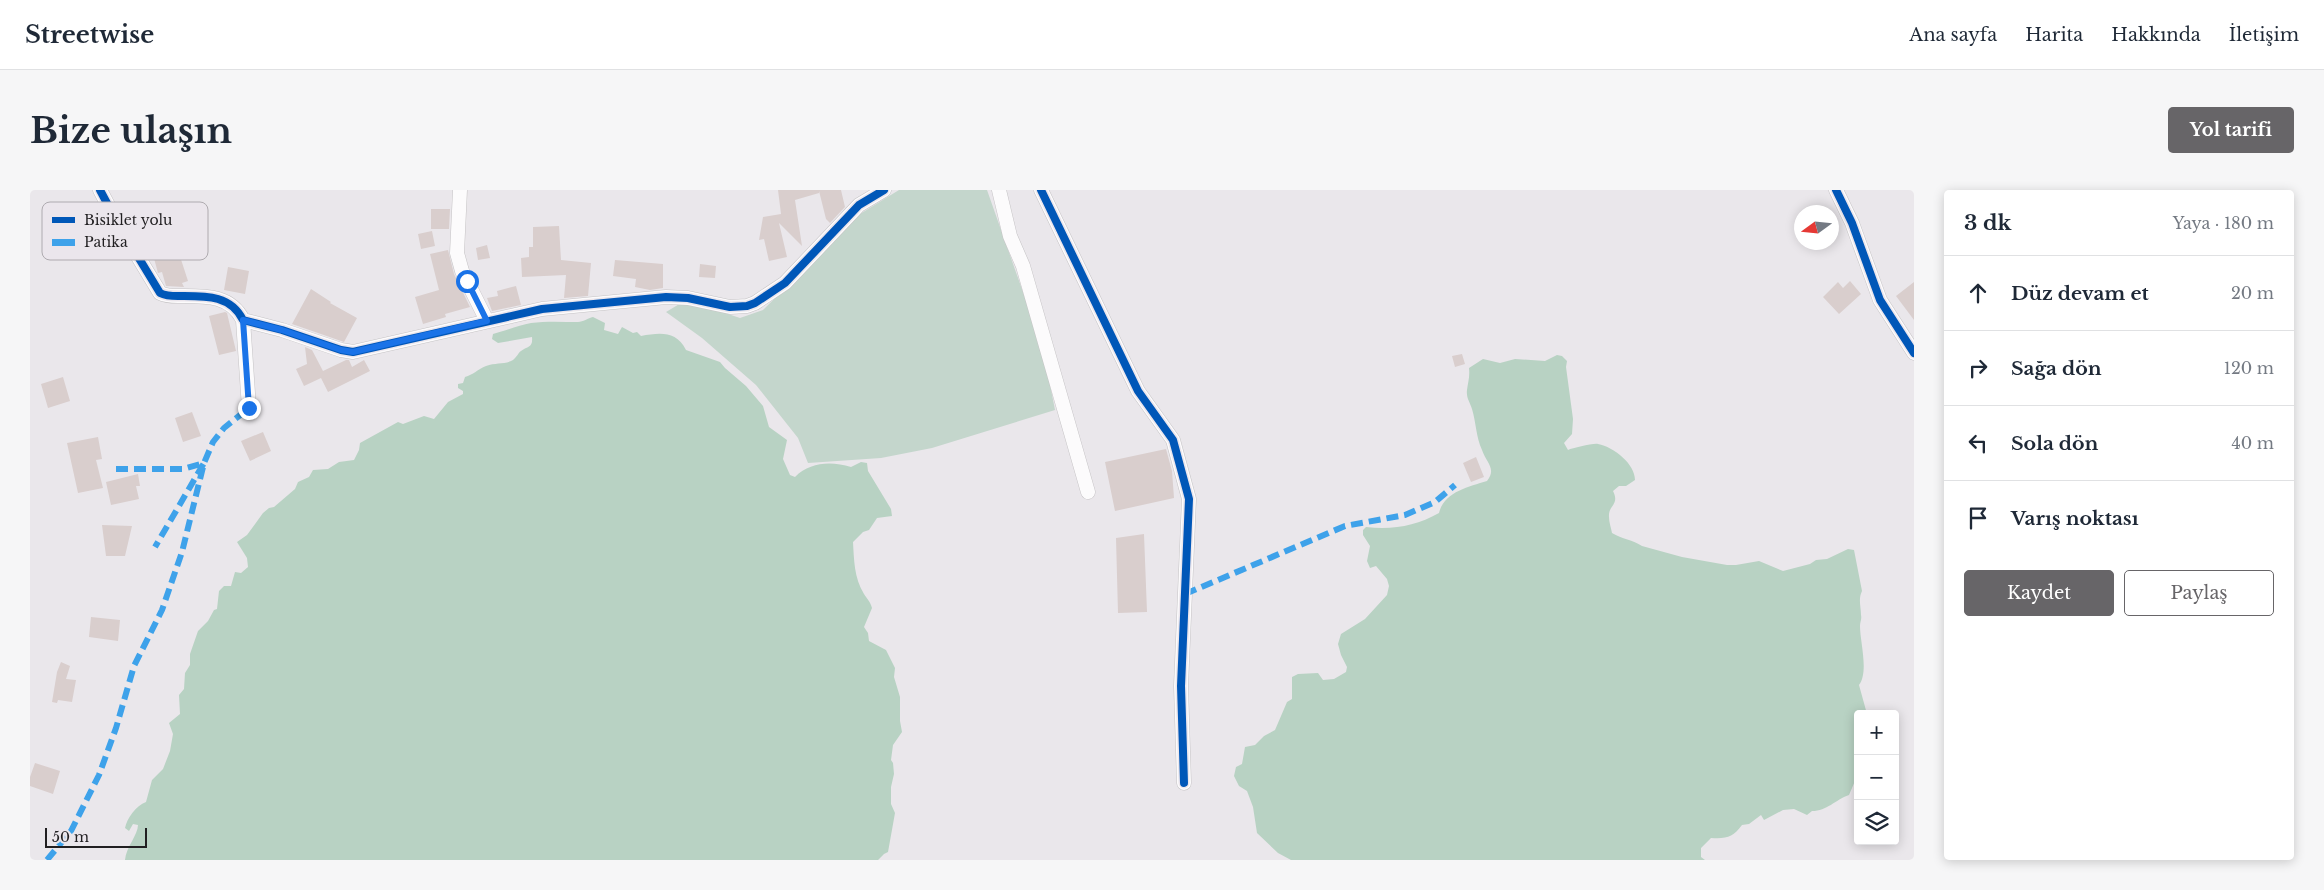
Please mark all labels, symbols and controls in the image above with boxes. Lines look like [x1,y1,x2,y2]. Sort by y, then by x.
text: Streetwise [25,20,154,49]
text: Ana sayfa [1909,24,1997,46]
text: Harita [2025,24,2083,46]
text: Hakkında [2111,24,2201,46]
text: İletişim [2229,24,2299,46]
button: Yol tarifi [2168,107,2294,153]
text: Bize ulaşın [30,109,232,152]
legend [42,202,208,260]
north arrow [1794,205,1839,250]
text: 3 dk [1964,210,2011,236]
text: Bisiklet yolu [84,211,173,229]
text: Yaya · 180 m [2173,213,2274,233]
text: Patika [84,233,128,251]
route start [456,270,479,293]
icon: ahead [1964,279,1992,307]
text: Düz devam et [2011,282,2149,305]
text: 20 m [2231,283,2274,303]
icon: right [1964,354,1992,382]
text: Sağa dön [2011,357,2102,380]
text: 120 m [2224,358,2274,378]
route end [238,397,261,420]
icon: left [1964,429,1992,457]
text: Sola dön [2011,432,2098,455]
text: 40 m [2231,433,2274,453]
icon: arrive [1964,504,1992,532]
text: Varış noktası [2011,507,2139,530]
button: Kaydet [1964,570,2114,616]
button: Paylaş [2124,570,2274,616]
map controls [1854,710,1899,845]
button: + [1854,710,1899,755]
button: − [1854,755,1899,800]
button: layers [1854,800,1899,845]
scale bar [45,825,148,848]
text: 50 m [52,828,89,846]

